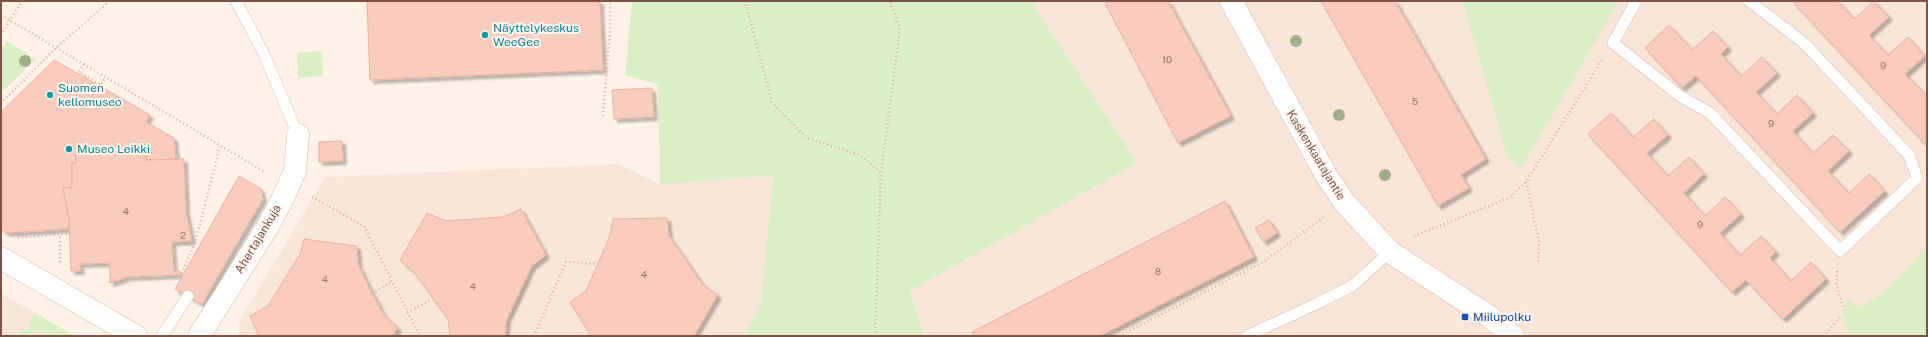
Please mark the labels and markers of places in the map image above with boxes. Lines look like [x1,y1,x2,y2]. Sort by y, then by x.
place label: Näyttelykeskus WeeGee [493,21,579,49]
marker: Näyttelykeskus WeeGee [480,30,490,40]
place label: Suomen kellomuseo [58,81,122,109]
marker: Suomen kellomuseo [45,90,55,100]
place label: Museo Leikki [77,142,150,156]
marker: Museo Leikki [64,144,74,154]
place label: Miilupolku [1473,310,1531,324]
marker: Miilupolku [1460,312,1470,322]

